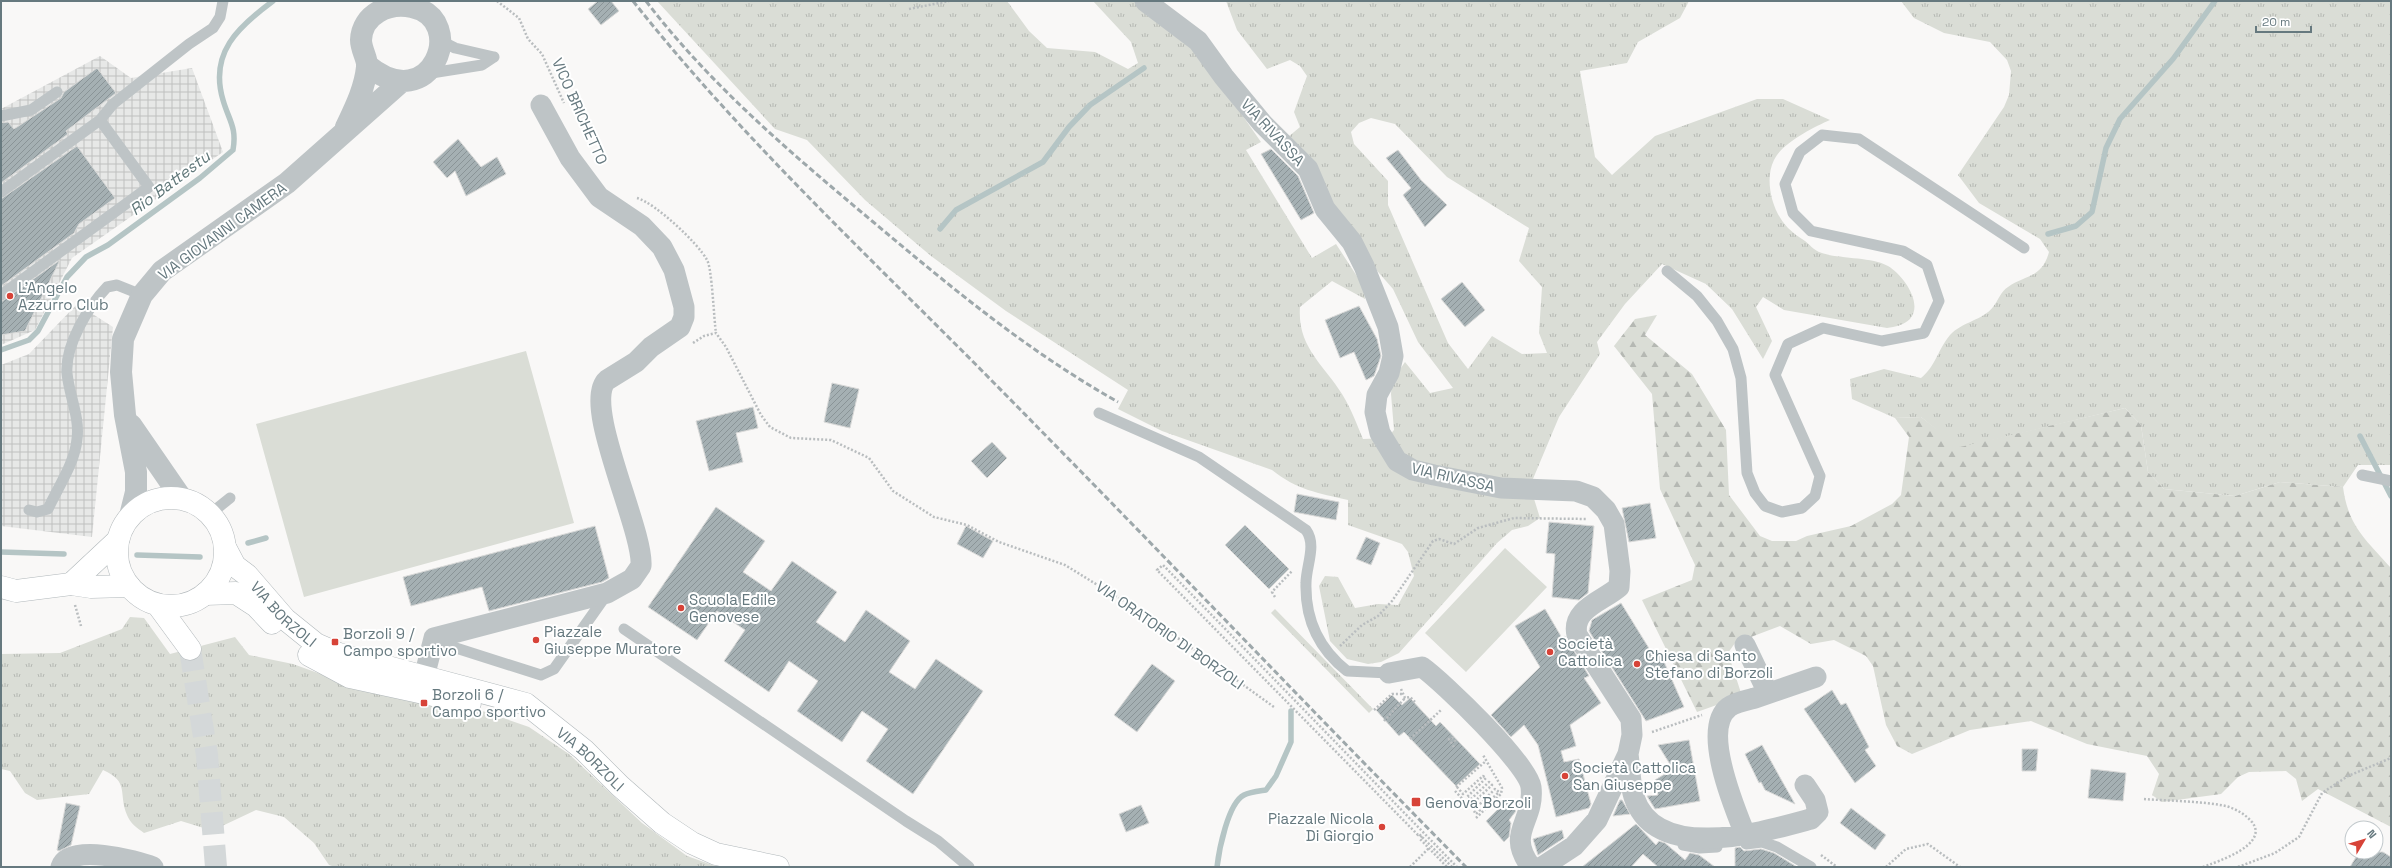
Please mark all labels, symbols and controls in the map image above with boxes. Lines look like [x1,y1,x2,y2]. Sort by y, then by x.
scale bar [2256,8,2311,34]
text: 20 m [2262,14,2290,30]
street label: VICO BRICHETTO [548,55,612,167]
street label: VIA RIVASSA [1237,94,1309,170]
water label: Rio Battestu [126,145,215,220]
street label: VIA GIOVANNI CAMERA [154,178,290,284]
place label: L'Angelo Azzurro Club [18,278,109,314]
marker: L'Angelo Azzurro Club [5,291,15,301]
street label: VIA RIVASSA [1410,458,1497,496]
street label: VIA BORZOLI [247,577,321,650]
street label: VIA ORATORIO DI BORZOLI [1092,577,1248,693]
place label: Scuola Edile Genovese [689,590,776,626]
marker: Scuola Edile Genovese [676,603,686,613]
place label: Piazzale Giuseppe Muratore [544,622,682,658]
place label: Borzoli 9 / Campo sportivo [343,624,457,660]
place label: Società Cattolica [1558,634,1623,670]
marker: Piazzale Giuseppe Muratore [531,635,541,645]
marker: Borzoli 9 / Campo sportivo [330,637,340,647]
place label: Chiesa di Santo Stefano di Borzoli [1645,646,1773,682]
marker: Società Cattolica [1545,647,1555,657]
marker: Chiesa di Santo Stefano di Borzoli [1632,659,1642,669]
place label: Borzoli 6 / Campo sportivo [432,685,546,721]
marker: Borzoli 6 / Campo sportivo [419,698,429,708]
street label: VIA BORZOLI [553,723,628,795]
place label: Società Cattolica San Giuseppe [1573,758,1697,794]
marker: Società Cattolica San Giuseppe [1560,771,1570,781]
place label: Genova Borzoli [1425,793,1531,812]
marker: Genova Borzoli [1410,796,1422,808]
place label: Piazzale Nicola Di Giorgio [1268,809,1374,845]
north arrow [2344,820,2384,860]
marker: Piazzale Nicola Di Giorgio [1377,822,1387,832]
text: N [2364,827,2380,841]

